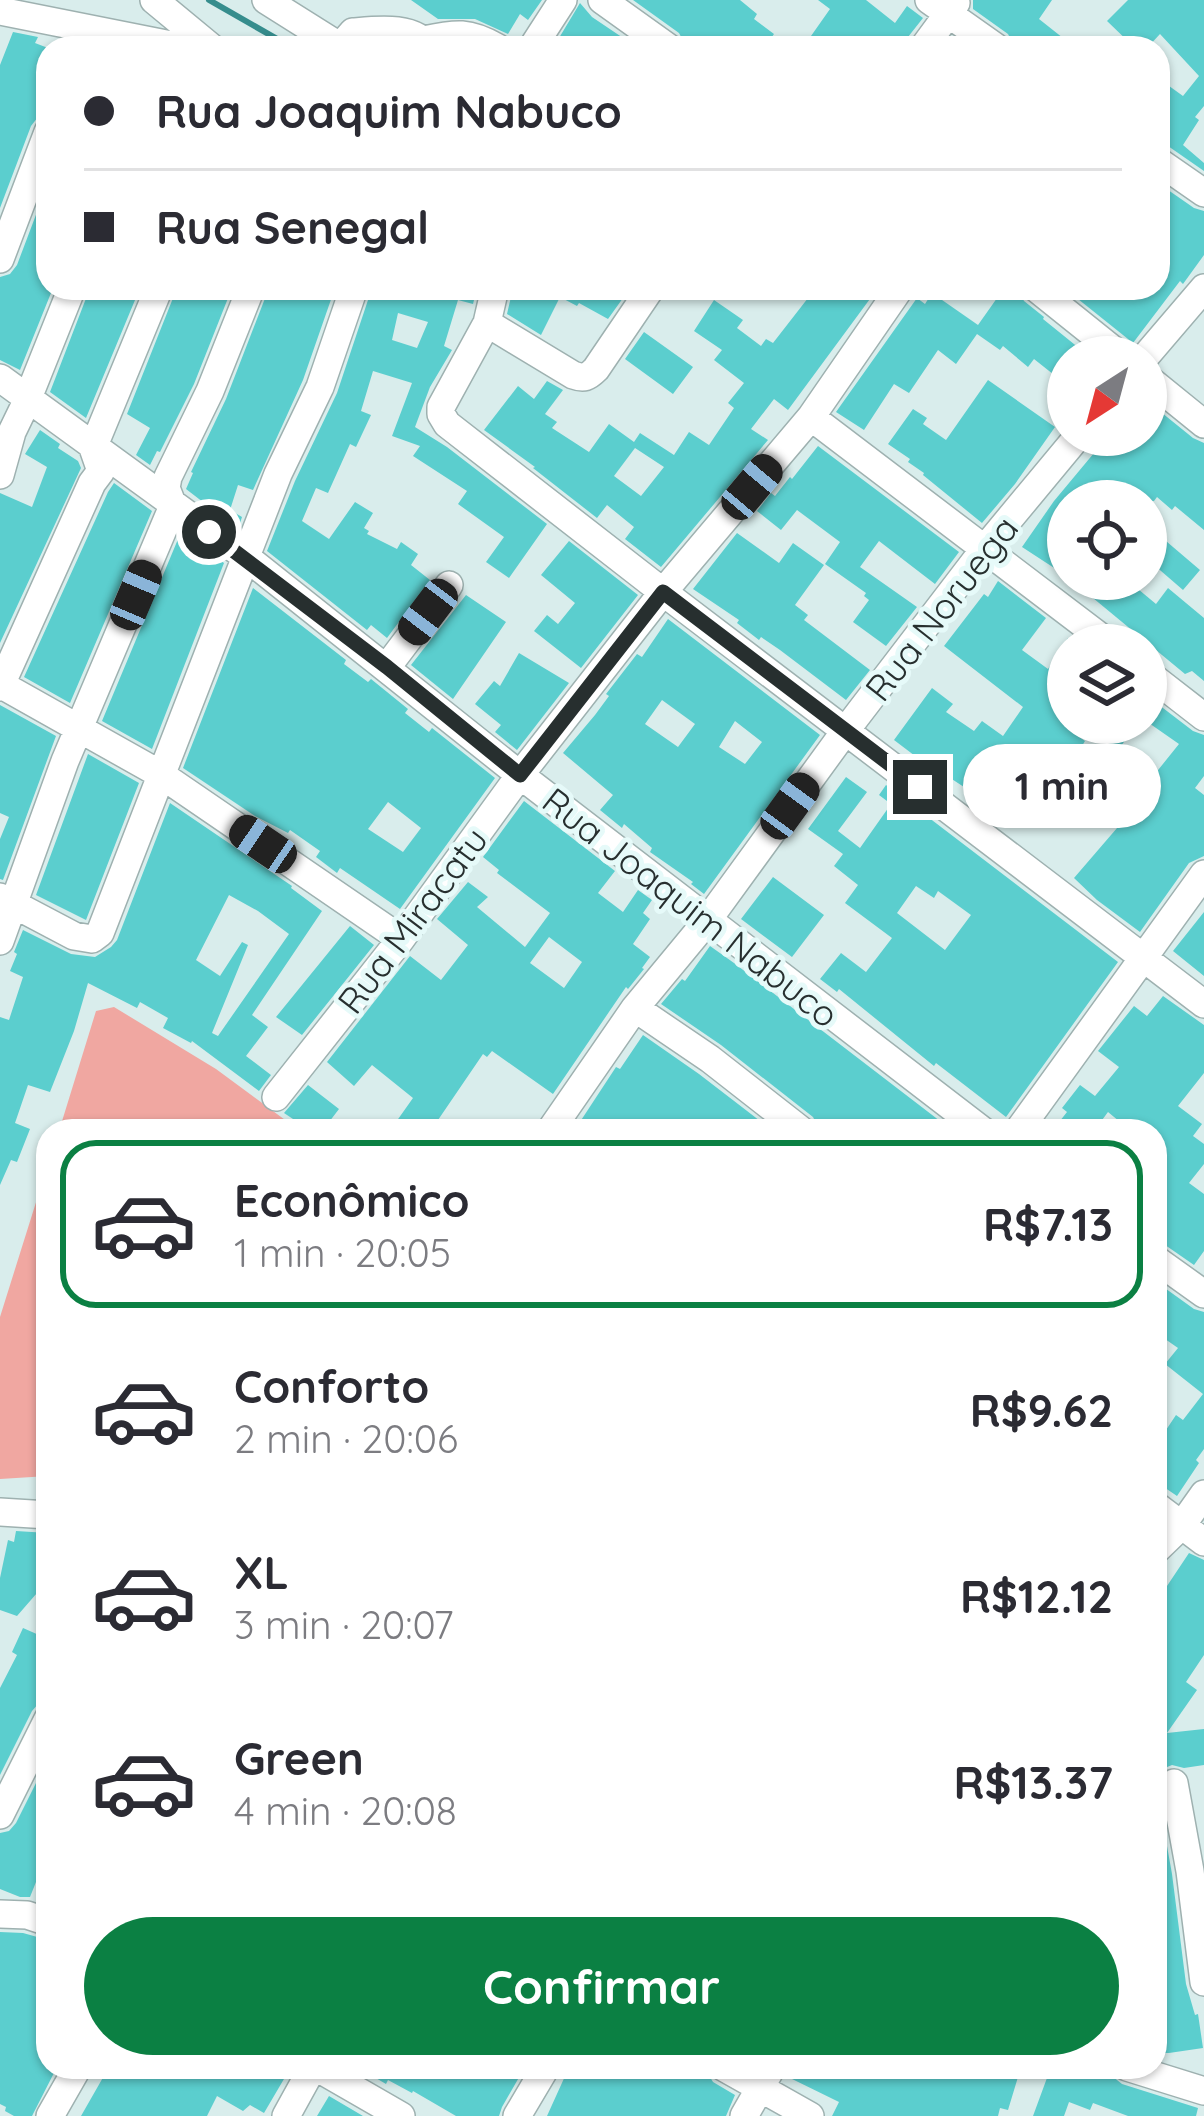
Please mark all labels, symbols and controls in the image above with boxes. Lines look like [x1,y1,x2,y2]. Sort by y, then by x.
text: Rua Joaquim Nabuco [156,83,622,139]
text: Rua Senegal [156,199,429,255]
north arrow [1047,336,1167,456]
map controls [1047,336,1167,744]
car [715,448,789,526]
button: locate [1047,480,1167,600]
route start [182,505,236,559]
street label: Rua Noruega [855,506,1027,710]
car [105,555,167,635]
car [392,572,464,652]
button: layers [1047,624,1167,744]
callout: 1 min [962,745,1160,829]
route end [893,760,947,814]
text: 1 min [1015,761,1109,810]
car [754,766,826,846]
street label: Rua Joaquim Nabuco [534,777,848,1037]
car [223,809,303,879]
street label: Rua Miracatu [327,818,497,1022]
icon: car [90,1170,198,1278]
text: Econômico [234,1172,470,1228]
text: R$7.13 [983,1196,1113,1252]
text: 1 min · 20:05 [234,1228,451,1277]
icon: car [90,1356,198,1464]
text: Conforto [234,1358,429,1414]
text: R$9.62 [970,1382,1113,1438]
text: 2 min · 20:06 [234,1414,458,1463]
icon: car [90,1542,198,1650]
text: XL [234,1544,289,1600]
text: R$12.12 [960,1568,1113,1624]
text: 3 min · 20:07 [234,1600,454,1649]
icon: car [90,1728,198,1836]
text: Green [234,1730,364,1786]
text: R$13.37 [953,1754,1113,1810]
text: 4 min · 20:08 [234,1786,457,1835]
button: Confirmar [84,1917,1119,2055]

